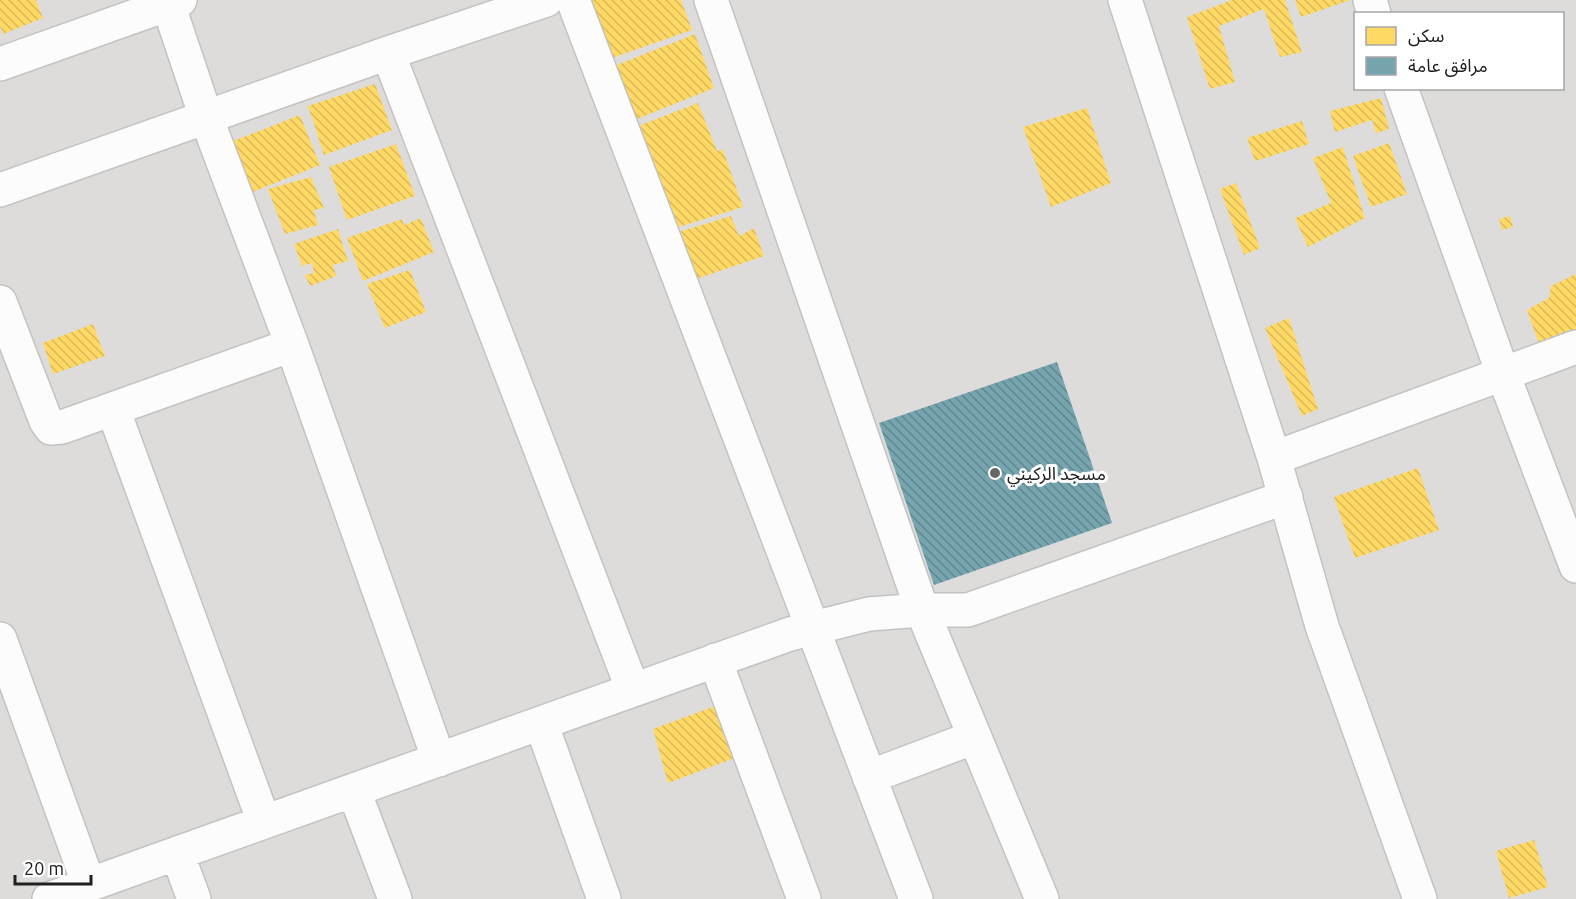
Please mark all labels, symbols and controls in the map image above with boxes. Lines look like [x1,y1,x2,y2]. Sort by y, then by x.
legend [1354,12,1564,90]
text: سكن [1408,25,1444,47]
text: مرافق عامة [1408,55,1488,77]
place label: مسجد الركيني [1007,463,1106,487]
marker: مسجد الركيني [988,466,1002,480]
scale bar [15,848,92,886]
text: 20 m [24,858,64,878]

